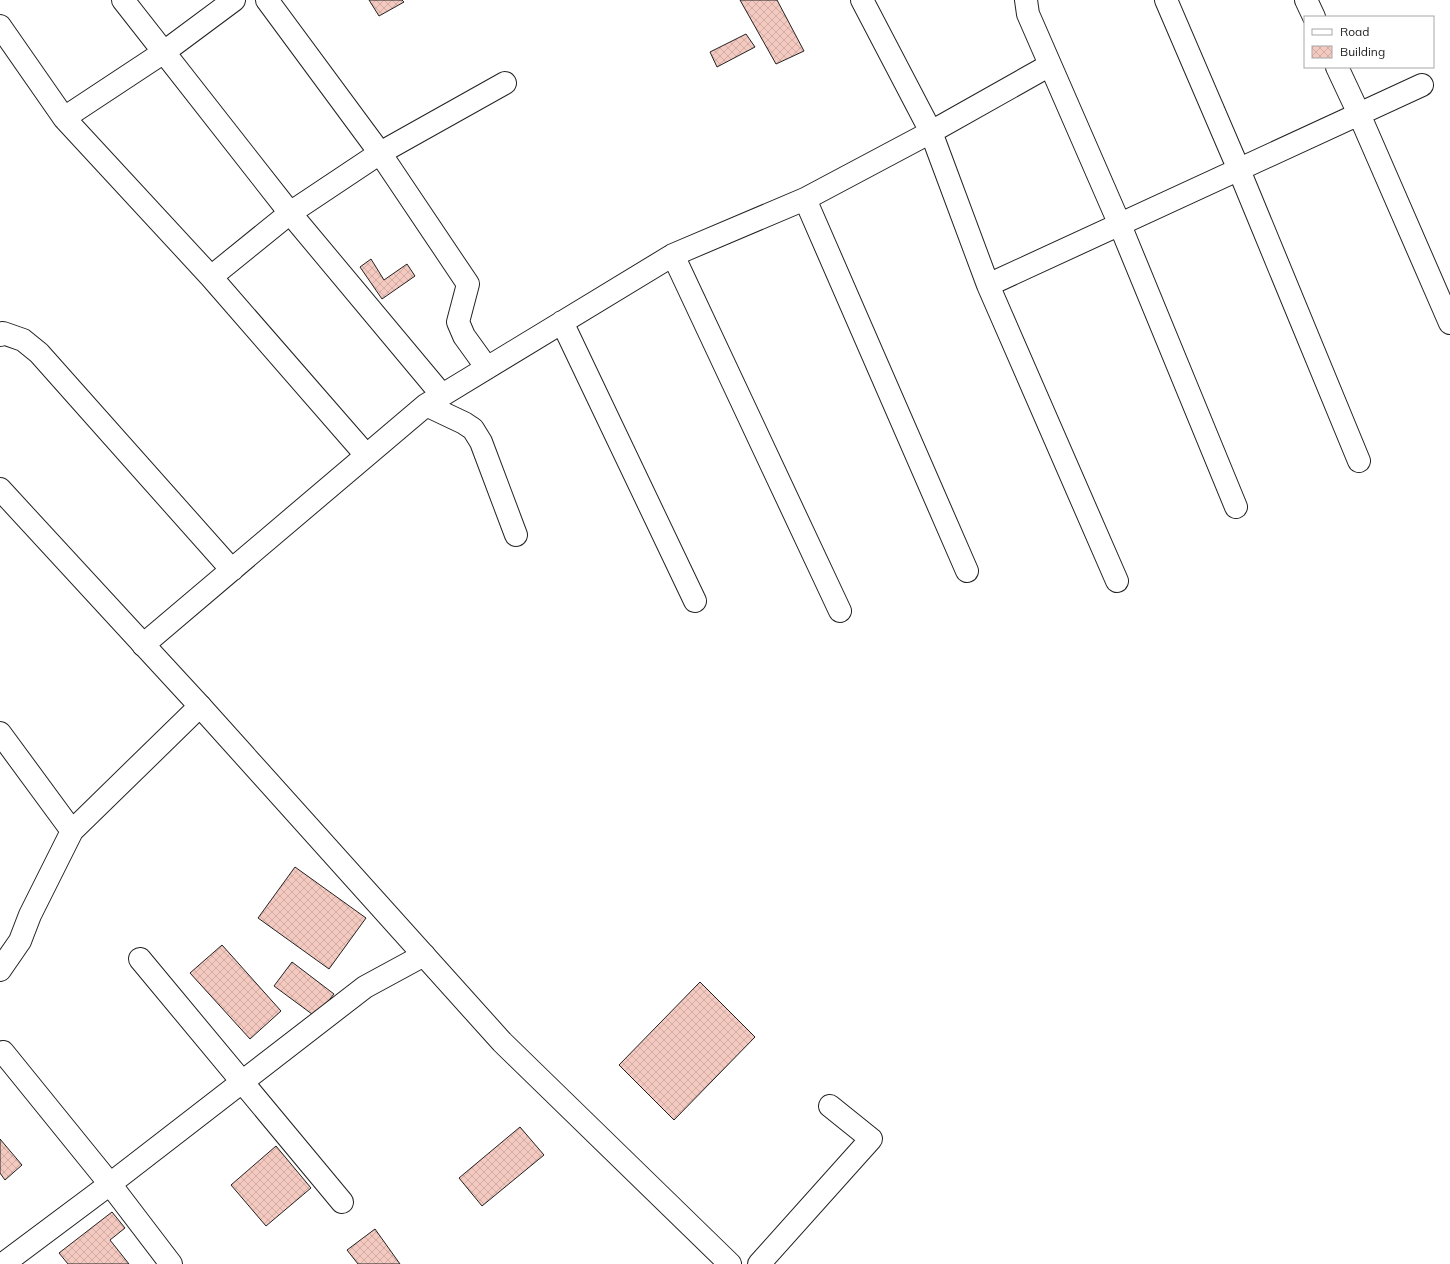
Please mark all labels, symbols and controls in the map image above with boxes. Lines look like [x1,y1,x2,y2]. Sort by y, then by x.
legend [1304,16,1434,68]
text: Road [1340,24,1369,39]
text: Building [1340,44,1385,59]

